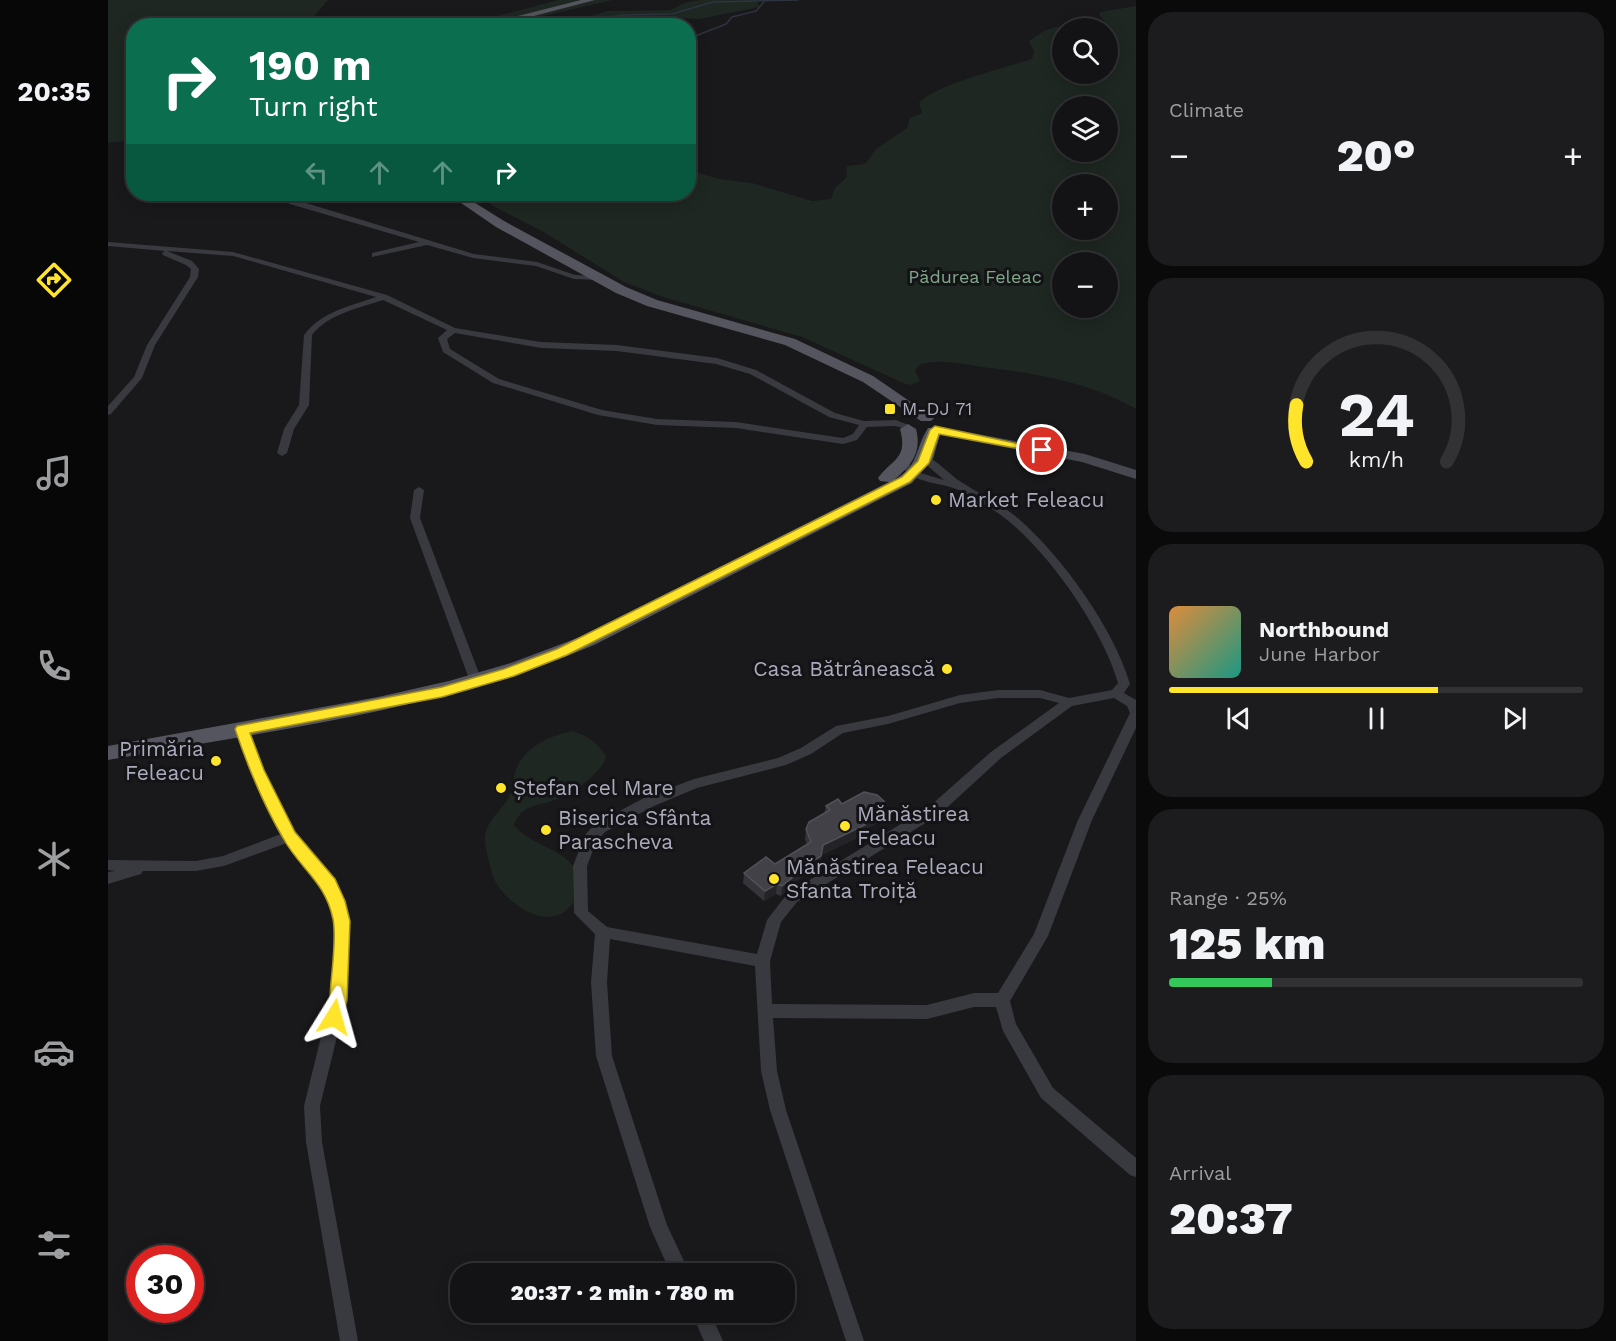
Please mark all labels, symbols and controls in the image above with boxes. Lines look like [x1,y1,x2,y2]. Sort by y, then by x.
map controls [1052,18,1118,318]
button: search [1052,18,1118,84]
text: 190 m [249,41,372,90]
icon: right [150,42,228,120]
text: 20:35 [17,76,91,108]
text: Turn right [249,91,378,123]
button: layers [1052,96,1118,162]
text: Climate [1169,98,1244,122]
text: 20° [1336,129,1416,182]
text: − [1169,136,1189,175]
text: + [1563,136,1583,175]
icon: left [300,156,333,189]
icon: ahead [363,156,396,189]
icon: ahead [426,156,459,189]
icon: right [489,156,522,189]
button: + [1052,174,1118,240]
button: − [1052,252,1118,318]
icon: directions [33,259,75,301]
park label: Pădurea Feleac [908,266,1042,287]
text: 24 [1338,378,1414,451]
place label: M-DJ 71 [902,398,972,419]
marker: M-DJ 71 [883,402,897,416]
pin [1016,424,1067,475]
icon: arrive [1025,433,1058,466]
text: km/h [1348,447,1404,472]
icon: music [33,452,75,494]
place label: Market Feleacu [948,487,1104,512]
marker: Market Feleacu [929,493,943,507]
text: Northbound [1259,617,1389,642]
text: June Harbor [1259,642,1380,666]
icon: phone [33,645,75,687]
place label: Casa Bătrânească [753,656,935,681]
marker: Casa Bătrânească [940,662,954,676]
icon: previous [1222,702,1255,735]
icon: pause [1360,702,1393,735]
icon: next [1498,702,1531,735]
place label: Primăria Feleacu [119,736,204,785]
marker: Primăria Feleacu [209,754,223,768]
place label: Ștefan cel Mare [513,775,674,800]
marker: Ștefan cel Mare [494,781,508,795]
place label: Mănăstirea Feleacu [857,801,969,850]
place label: Biserica Sfânta Parascheva [558,805,712,854]
marker: Mănăstirea Feleacu [838,819,852,833]
marker: Biserica Sfânta Parascheva [539,823,553,837]
icon: climate [33,838,75,880]
place label: Mănăstirea Feleacu Sfanta Troiță [786,854,984,903]
marker: Mănăstirea Feleacu Sfanta Troiță [767,872,781,886]
text: Range · 25% [1169,886,1287,910]
text: 125 km [1169,917,1325,970]
position arrow [302,985,366,1049]
icon: car [33,1031,75,1073]
text: Arrival [1169,1161,1231,1185]
text: 20:37 [1169,1192,1293,1245]
icon: filters [33,1224,75,1266]
speed limit sign: 30 [126,1245,204,1323]
text: 20:37 · 2 min · 780 m [511,1280,734,1305]

